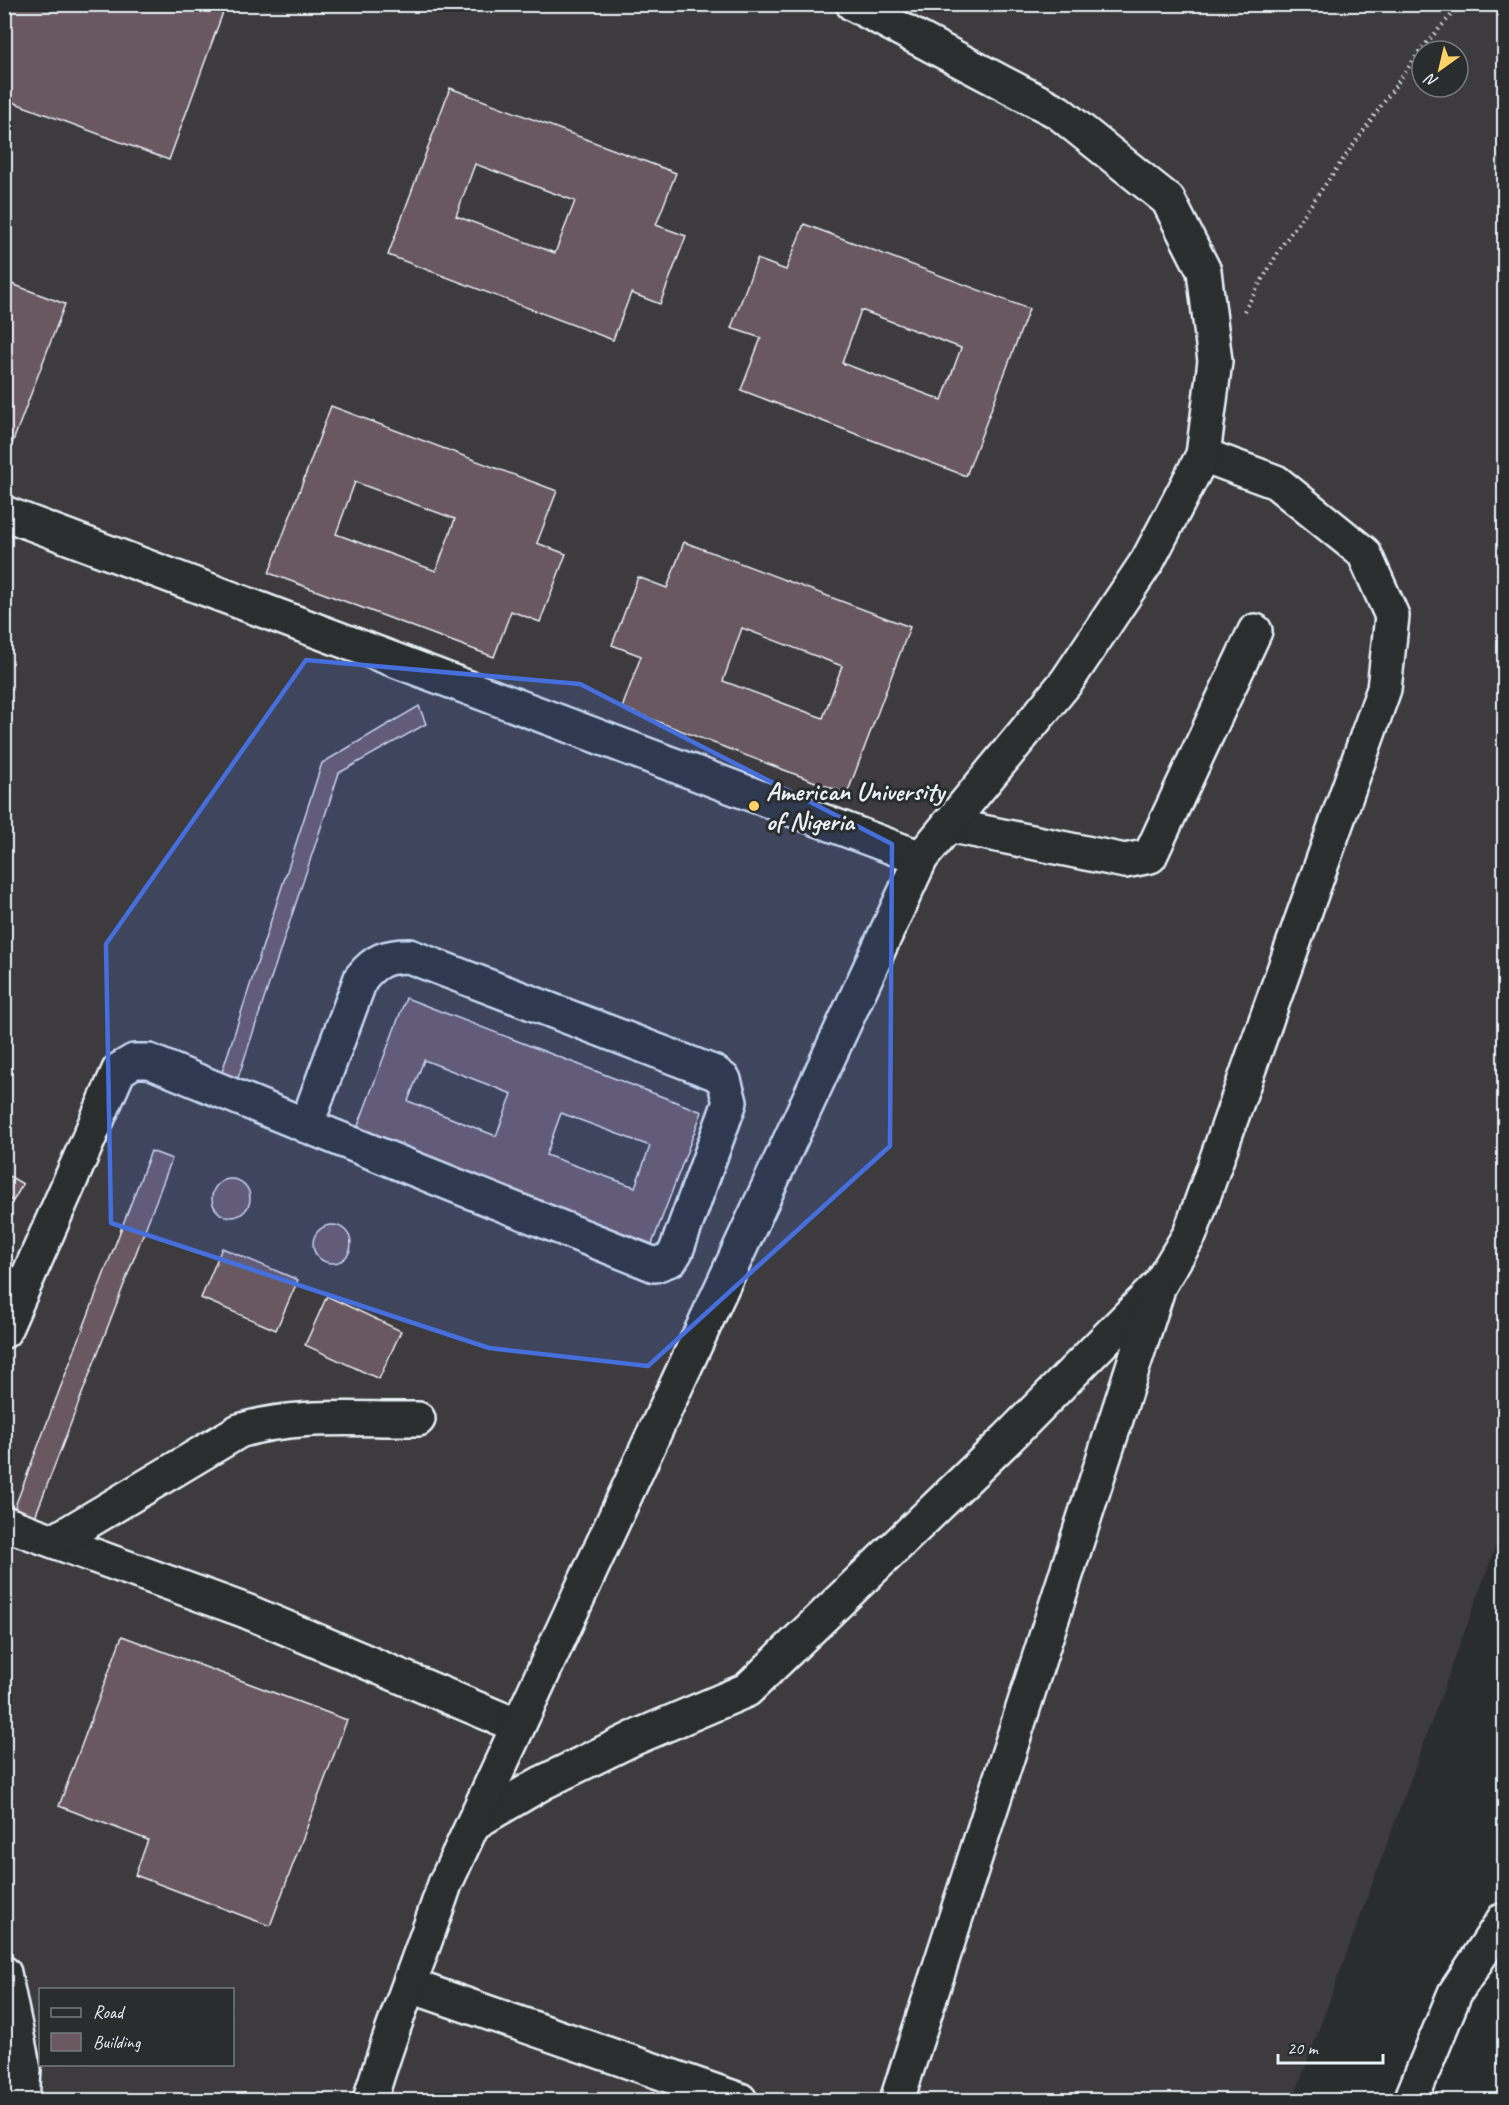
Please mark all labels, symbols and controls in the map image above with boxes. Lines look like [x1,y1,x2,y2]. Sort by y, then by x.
north arrow [1410,39,1470,99]
text: N [1420,68,1442,92]
place label: American University of Nigeria [766,775,947,838]
marker: American University of Nigeria [747,799,761,813]
legend [39,1988,234,2066]
text: Road [93,2001,126,2023]
scale bar [1278,2027,1383,2065]
text: Building [93,2031,142,2053]
text: 20 m [1287,2037,1320,2059]

